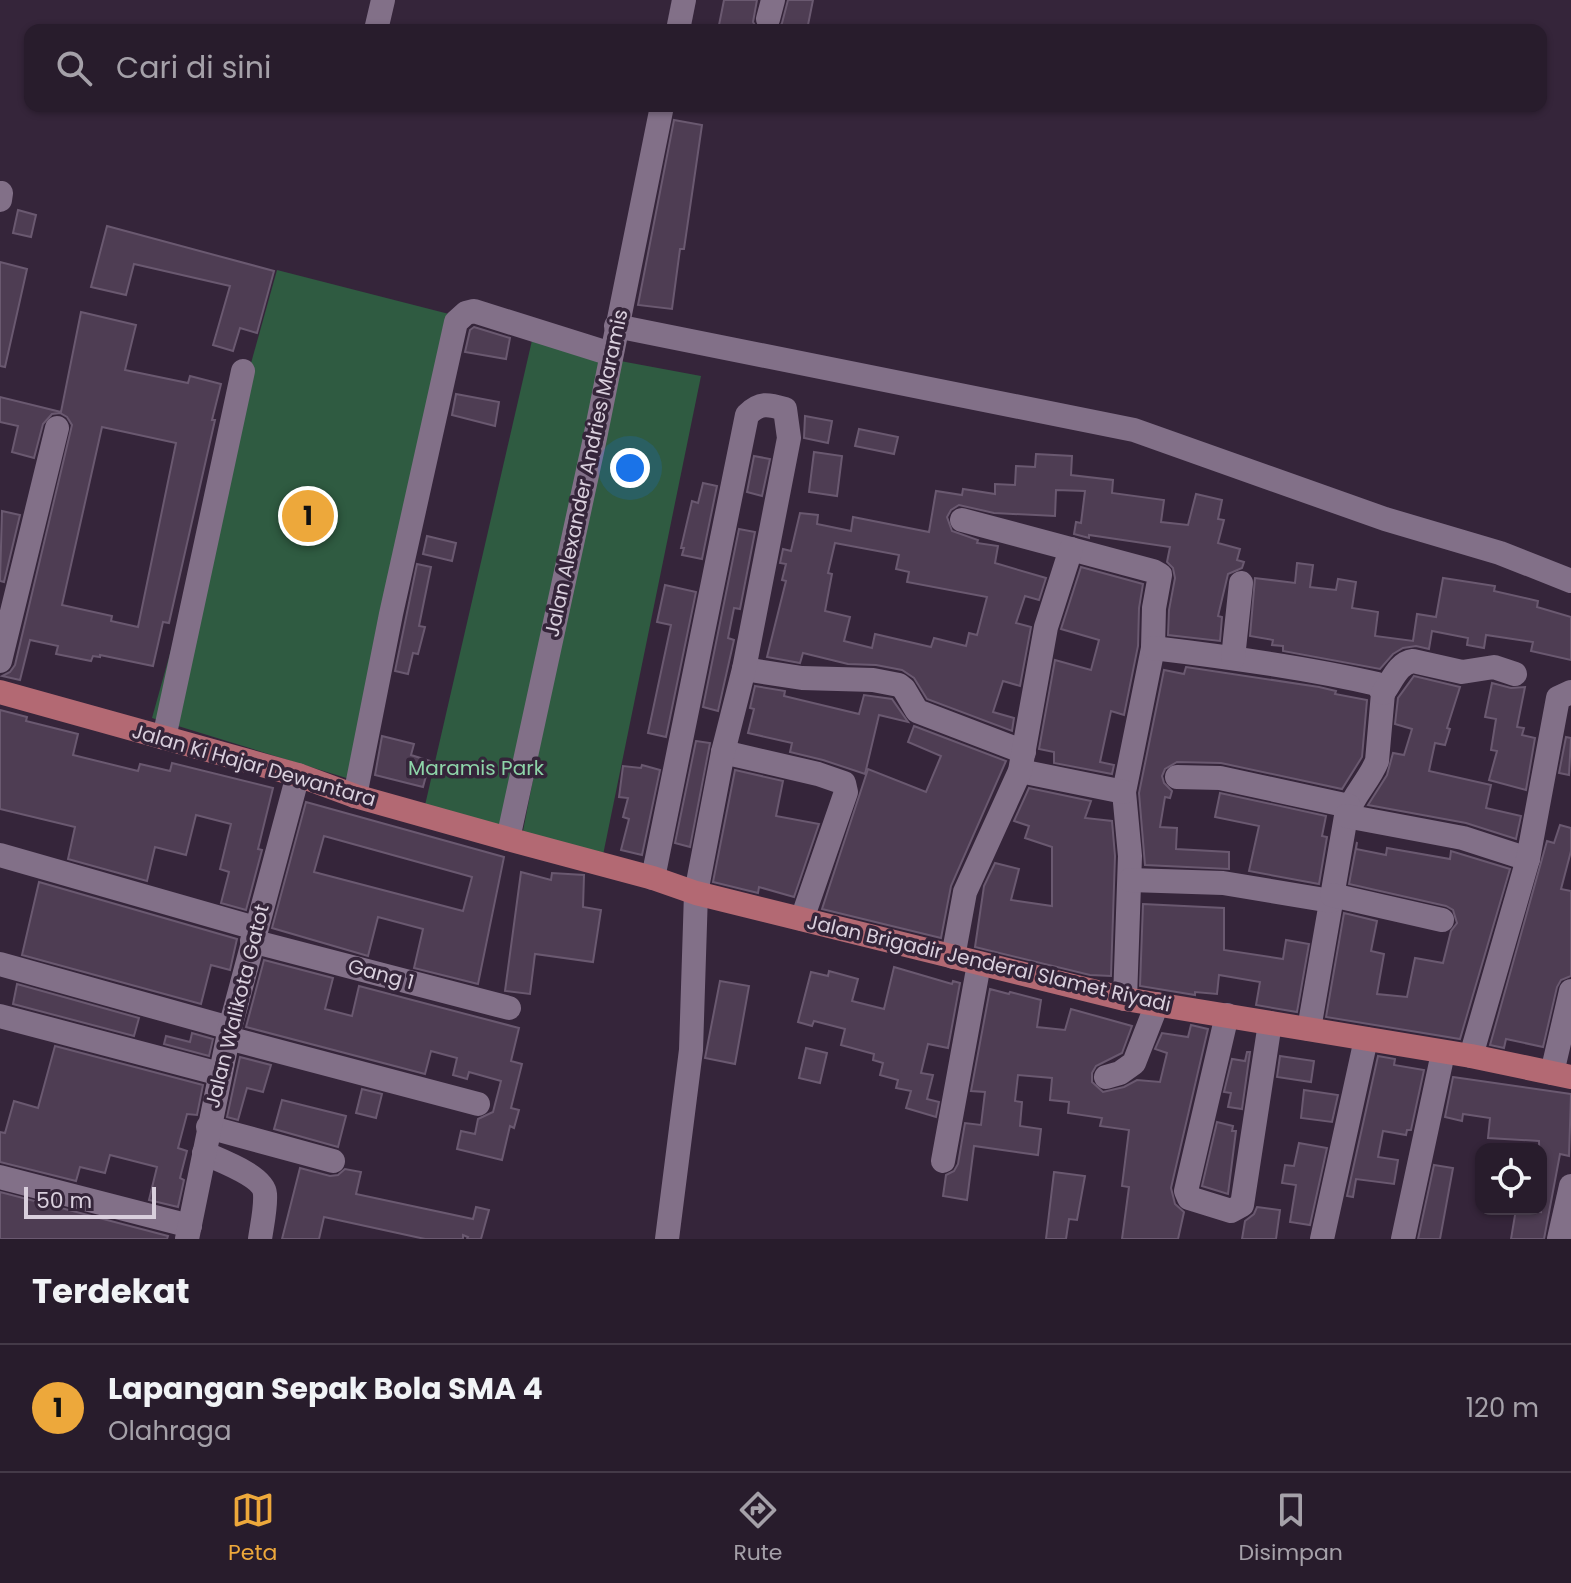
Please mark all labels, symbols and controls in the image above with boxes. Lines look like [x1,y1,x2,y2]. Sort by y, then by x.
search box [24,24,1547,112]
icon: search [52,46,96,90]
text: Cari di sini [116,46,271,89]
street label: Jalan Alexander Andries Maramis [538,307,634,639]
your location [610,448,650,488]
pin: 1 [282,486,334,546]
street label: Jalan Ki Hajar Dewantara [129,717,379,813]
park label: Maramis Park [408,754,545,782]
street label: Jalan Walikota Gatot [198,901,276,1111]
street label: Jalan Brigadir Jenderal Slamet Riyadi [804,907,1174,1019]
street label: Gang 1 [345,952,417,996]
map controls [1475,1143,1547,1215]
button: locate [1475,1143,1547,1215]
scale bar [24,1183,156,1219]
text: 50 m [36,1185,92,1216]
text: Terdekat [32,1267,190,1315]
text: Lapangan Sepak Bola SMA 4 [108,1367,543,1410]
text: 1 [53,1390,63,1426]
text: 120 m [1466,1390,1539,1426]
text: Olahraga [108,1413,231,1449]
tab: Peta [228,1488,277,1569]
tab: Rute [733,1488,782,1569]
tab: Disimpan [1239,1488,1343,1569]

